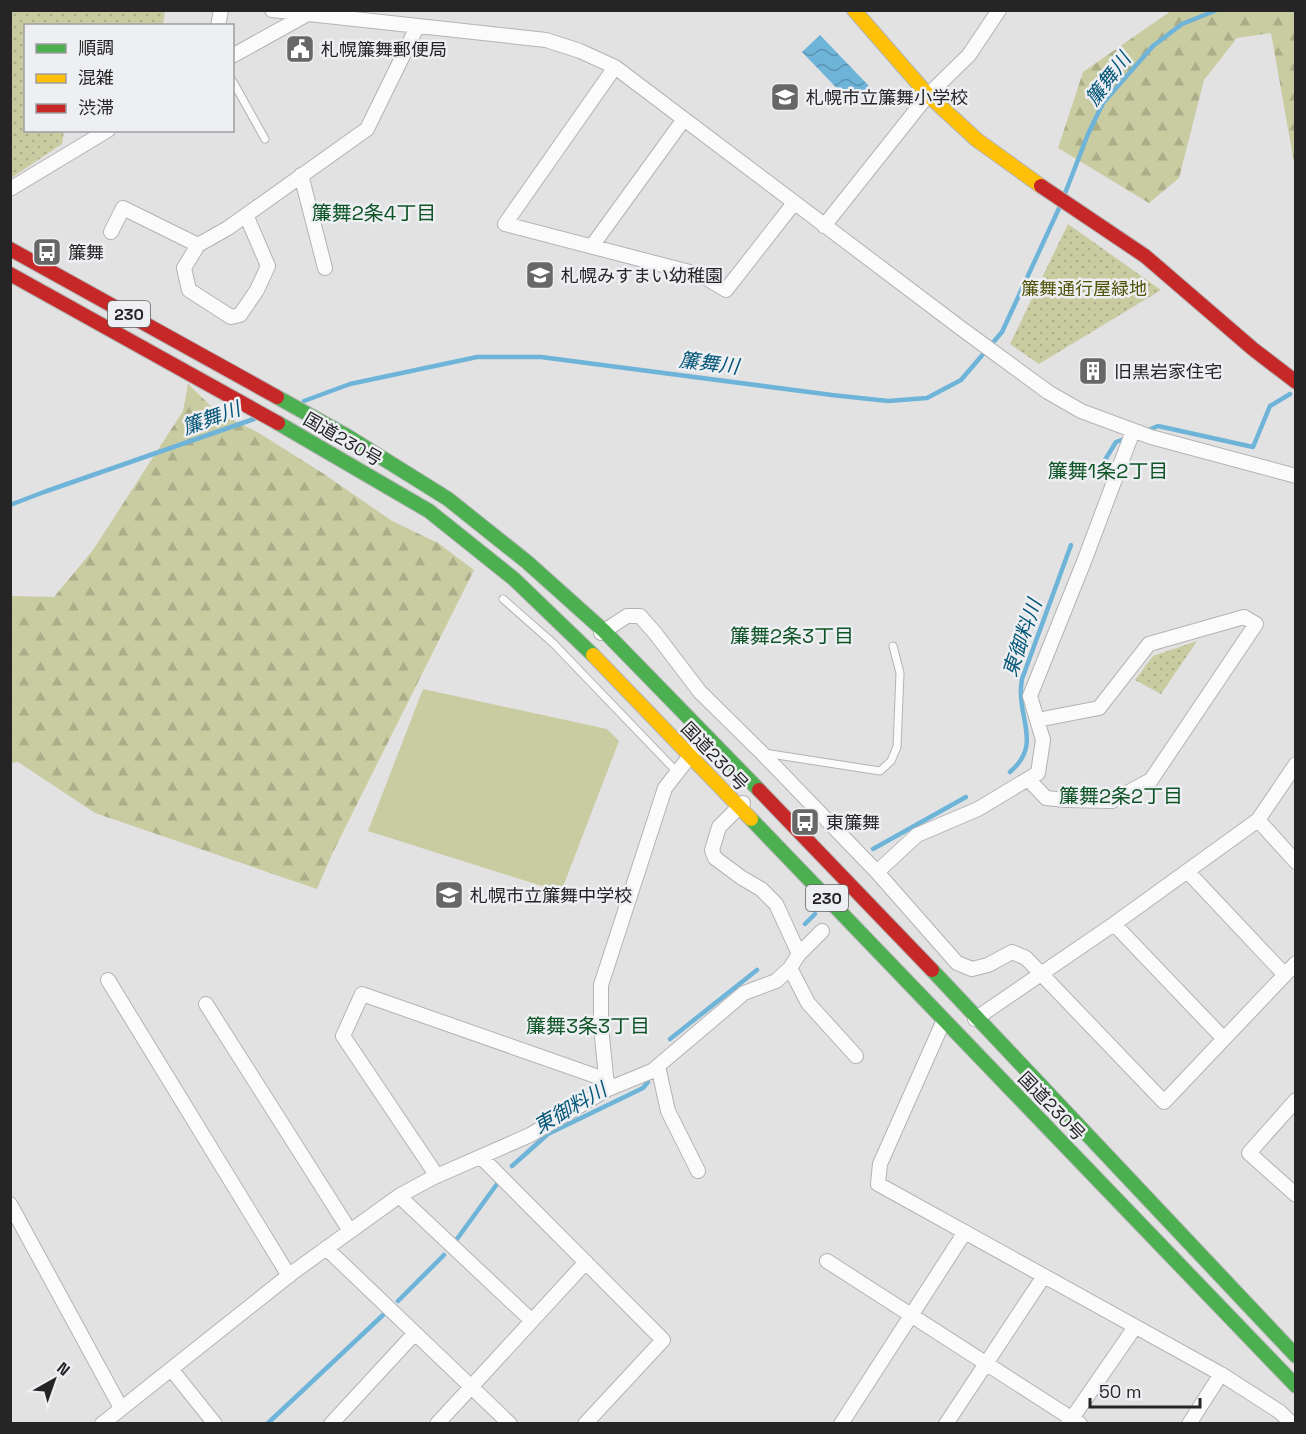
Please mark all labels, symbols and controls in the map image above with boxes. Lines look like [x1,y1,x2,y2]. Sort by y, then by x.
legend [24,24,234,132]
public building icon: 札幌簾舞郵便局 [284,33,316,65]
text: 順調 [78,36,114,59]
place label: 札幌簾舞郵便局 [321,38,447,61]
water label: 簾舞川 [1080,46,1138,111]
text: 混雑 [78,66,114,89]
school or university icon: 札幌市立簾舞小学校 [769,81,801,113]
place label: 札幌市立簾舞小学校 [806,86,968,109]
text: 渋滞 [78,96,114,119]
district label: 簾舞2条4丁目 [312,200,436,226]
bus stop icon: 簾舞 [31,236,63,268]
place label: 簾舞 [68,241,104,264]
school or university icon: 札幌みすまい幼稚園 [524,259,556,291]
place label: 札幌みすまい幼稚園 [561,264,723,287]
park label: 簾舞通行屋緑地 [1021,277,1147,300]
road number: 230 [108,301,150,327]
water label: 簾舞川 [678,346,742,380]
building icon: 旧黒岩家住宅 [1077,355,1109,387]
place label: 旧黒岩家住宅 [1114,360,1222,383]
water label: 簾舞川 [178,395,246,440]
street label: 国道230号 [299,407,387,471]
district label: 簾舞1条2丁目 [1048,458,1168,484]
water label: 東御料川 [997,594,1048,680]
district label: 簾舞2条3丁目 [730,623,854,649]
street label: 国道230号 [676,717,754,795]
district label: 簾舞2条2丁目 [1059,783,1183,809]
bus stop icon: 東簾舞 [789,806,821,838]
place label: 東簾舞 [826,811,880,834]
school or university icon: 札幌市立簾舞中学校 [433,879,465,911]
place label: 札幌市立簾舞中学校 [470,884,632,907]
road number: 230 [806,885,848,911]
district label: 簾舞3条3丁目 [526,1013,650,1039]
street label: 国道230号 [1013,1067,1091,1145]
water label: 東御料川 [529,1076,613,1139]
north arrow [24,1350,84,1410]
text: N [52,1357,74,1380]
scale bar [1090,1371,1200,1409]
text: 50 m [1099,1380,1141,1403]

